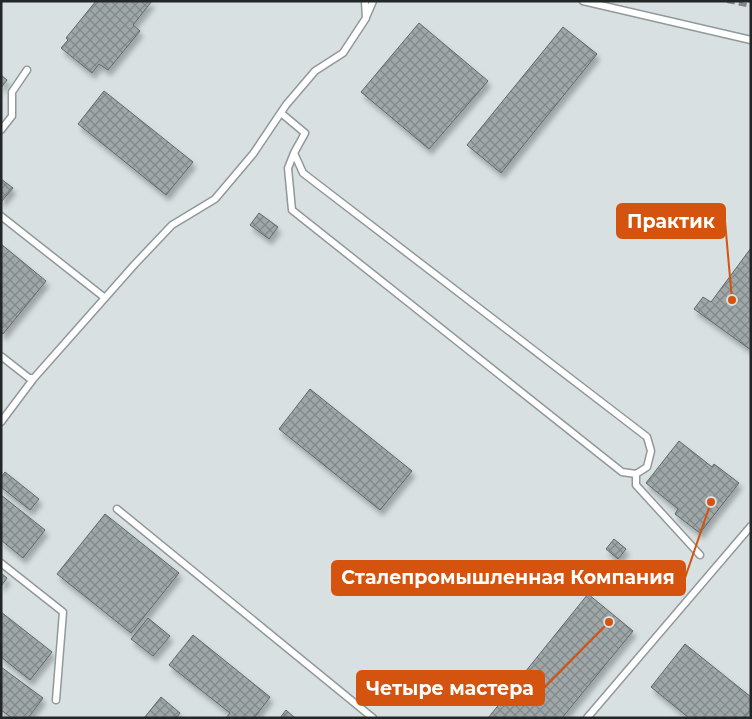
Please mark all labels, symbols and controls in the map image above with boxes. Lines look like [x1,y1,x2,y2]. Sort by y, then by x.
callout: Практик [617,204,725,238]
text: Практик [627,210,716,233]
callout: Сталепромышленная Компания [332,561,685,595]
text: Сталепромышленная Компания [341,566,675,589]
callout: Четыре мастера [357,671,544,705]
text: Четыре мастера [366,677,534,700]

